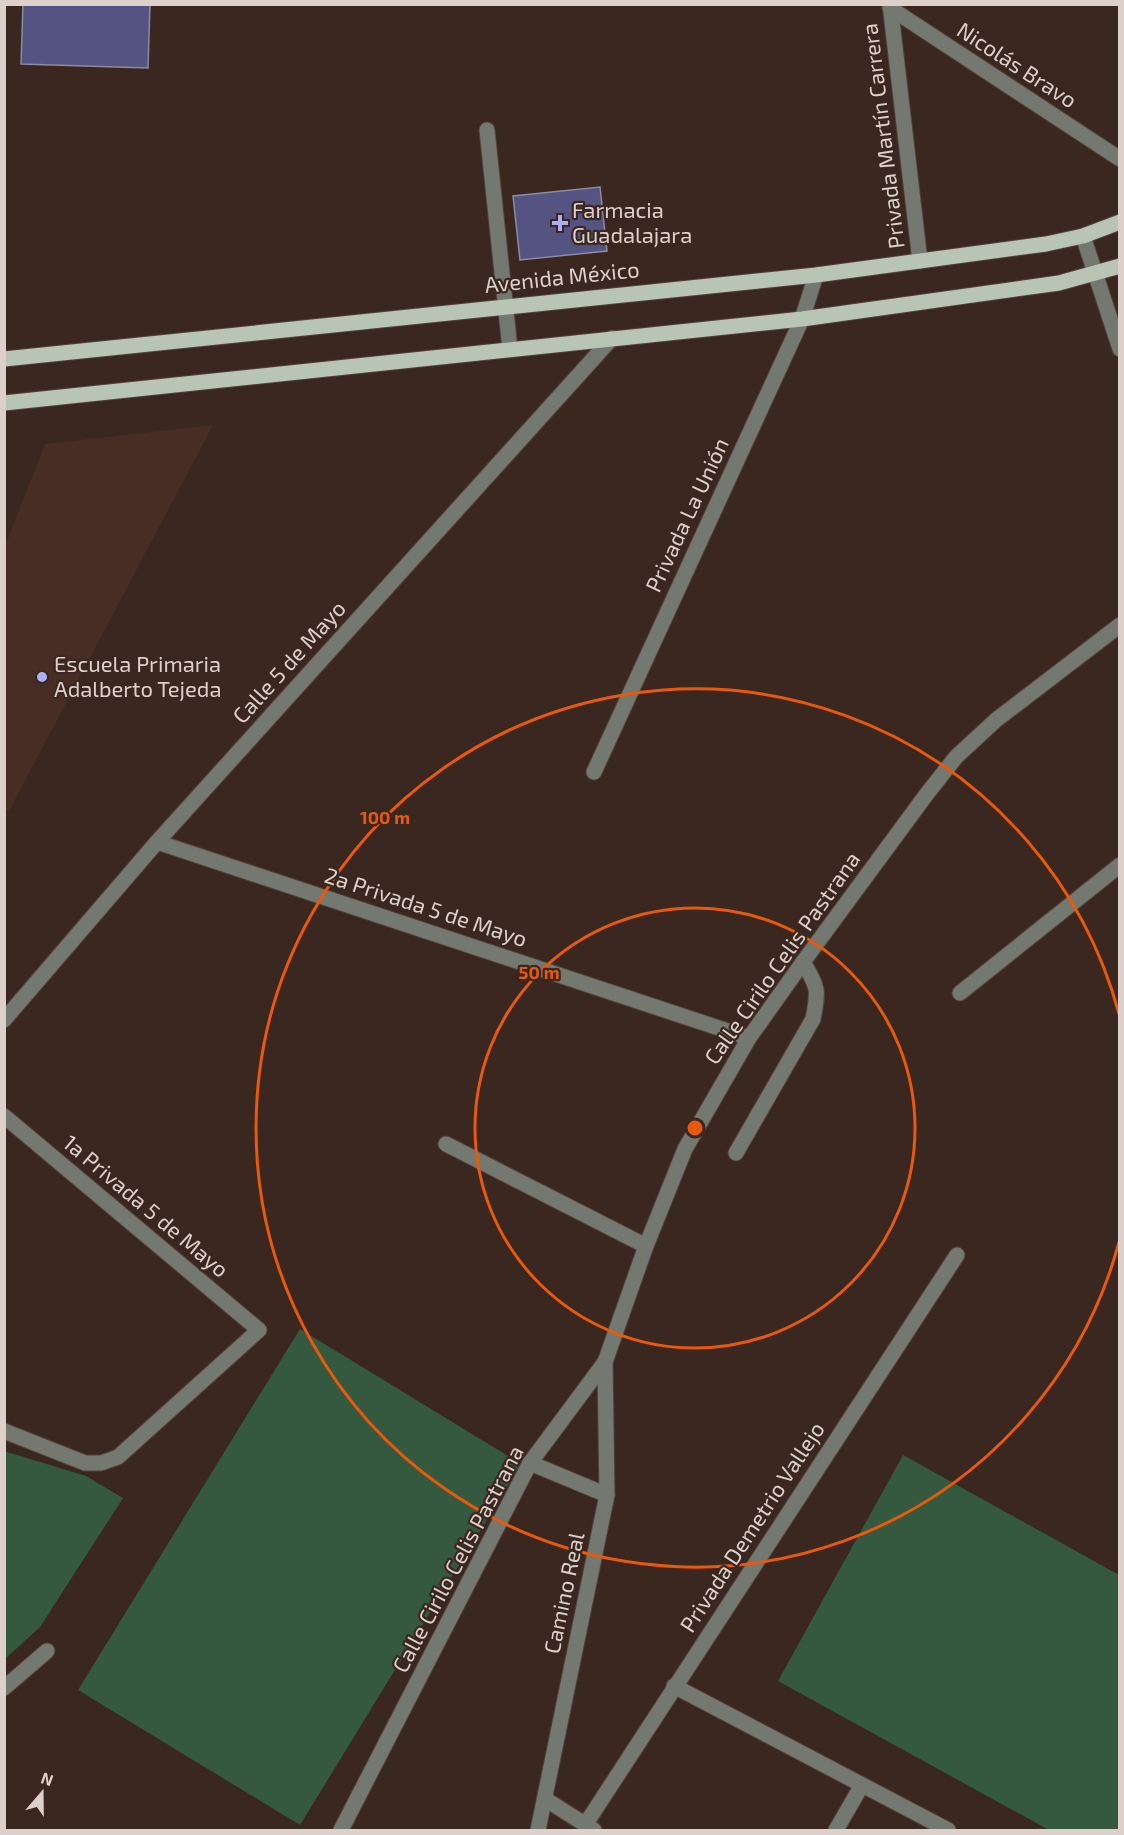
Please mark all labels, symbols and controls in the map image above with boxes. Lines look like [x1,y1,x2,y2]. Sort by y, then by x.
street label: Nicolás Bravo [953,16,1082,112]
street label: Privada Martín Carrera [855,22,909,250]
place label: Farmacia Guadalajara [572,196,692,248]
marker: Farmacia Guadalajara [553,216,567,230]
street label: Avenida México [483,255,641,297]
street label: Privada La Unión [639,433,733,596]
street label: Calle 5 de Mayo [226,595,350,728]
place label: Escuela Primaria Adalberto Tejeda [54,650,222,702]
marker: Escuela Primaria Adalberto Tejeda [35,670,49,684]
text: 100 m [360,806,410,828]
street label: Calle Cirilo Celis Pastrana [698,846,864,1069]
street label: 2a Privada 5 de Mayo [322,861,531,951]
text: 50 m [518,961,560,983]
centre of rings [685,1118,705,1138]
street label: 1a Privada 5 de Mayo [59,1129,235,1282]
street label: Privada Demetrio Vallejo [673,1417,830,1637]
street label: Calle Cirilo Celis Pastrana [386,1441,528,1676]
street label: Camino Real [537,1529,589,1656]
north arrow [12,1763,72,1823]
text: N [39,1768,56,1789]

